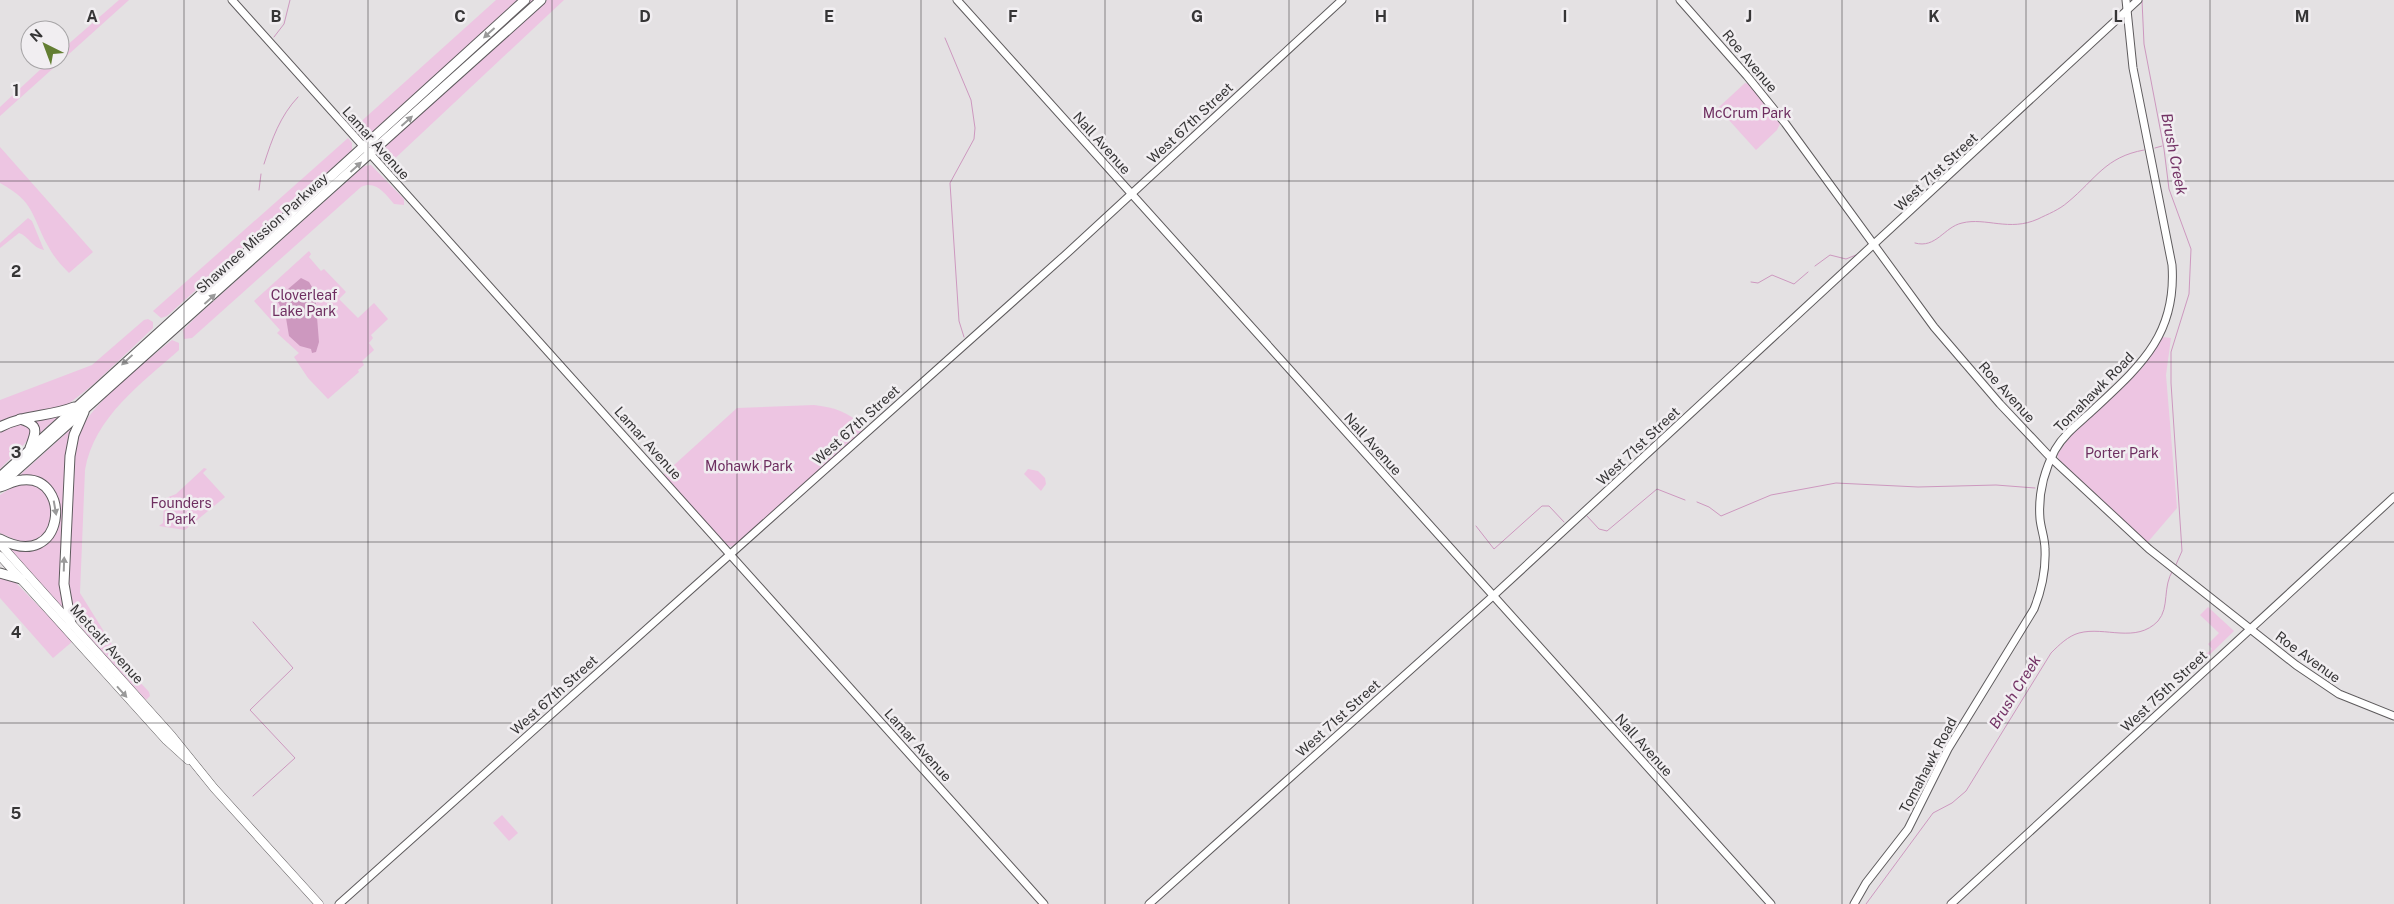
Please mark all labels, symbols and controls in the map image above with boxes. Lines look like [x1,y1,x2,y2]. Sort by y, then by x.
text: A [86,7,98,26]
text: B [271,7,282,26]
text: C [454,7,466,26]
text: D [639,7,651,26]
text: E [824,7,834,26]
text: F [1008,7,1018,26]
text: G [1191,7,1203,26]
text: H [1375,7,1387,26]
text: I [1563,7,1567,26]
text: J [1746,7,1752,26]
text: K [1928,7,1940,26]
text: L [2113,7,2123,26]
text: M [2295,7,2309,26]
north arrow [20,20,70,70]
text: N [27,26,46,45]
one-way arrow [484,27,496,39]
street label: Roe Avenue [1719,27,1781,95]
street label: West 67th Street [1144,79,1236,167]
text: 1 [13,81,19,100]
street label: Lamar Avenue [339,103,413,183]
park label: McCrum Park [1703,105,1791,121]
street label: Nall Avenue [1070,109,1134,177]
water label: Brush Creek [2158,111,2191,197]
one-way arrow [400,115,412,127]
street label: West 71st Street [1891,130,1981,214]
one-way arrow [349,161,361,173]
street label: Shawnee Mission Parkway [193,169,332,296]
text: 2 [11,262,21,281]
park label: Cloverleaf Lake Park [271,287,338,319]
one-way arrow [203,293,215,305]
street label: Tomahawk Road [2051,349,2137,435]
one-way arrow [122,354,134,366]
street label: Roe Avenue [1975,358,2039,426]
street label: West 67th Street [809,382,903,468]
street label: Lamar Avenue [611,403,685,483]
street label: West 71st Street [1593,404,1683,488]
street label: Nall Avenue [1341,410,1405,478]
text: 3 [11,443,21,462]
park label: Porter Park [2085,445,2159,461]
park label: Mohawk Park [705,458,793,474]
park label: Founders Park [150,495,212,527]
one-way arrow [51,500,59,515]
one-way arrow [60,556,68,572]
street label: Metcalf Avenue [67,601,147,687]
text: 4 [11,623,22,642]
street label: Roe Avenue [2272,628,2344,686]
street label: West 75th Street [2118,647,2210,735]
water label: Brush Creek [1985,651,2044,731]
street label: West 67th Street [507,652,601,738]
street label: West 71st Street [1293,676,1383,760]
one-way arrow [116,685,128,697]
street label: Lamar Avenue [881,705,955,785]
street label: Nall Avenue [1612,711,1676,779]
street label: Tomahawk Road [1896,714,1960,816]
text: 5 [11,804,22,823]

